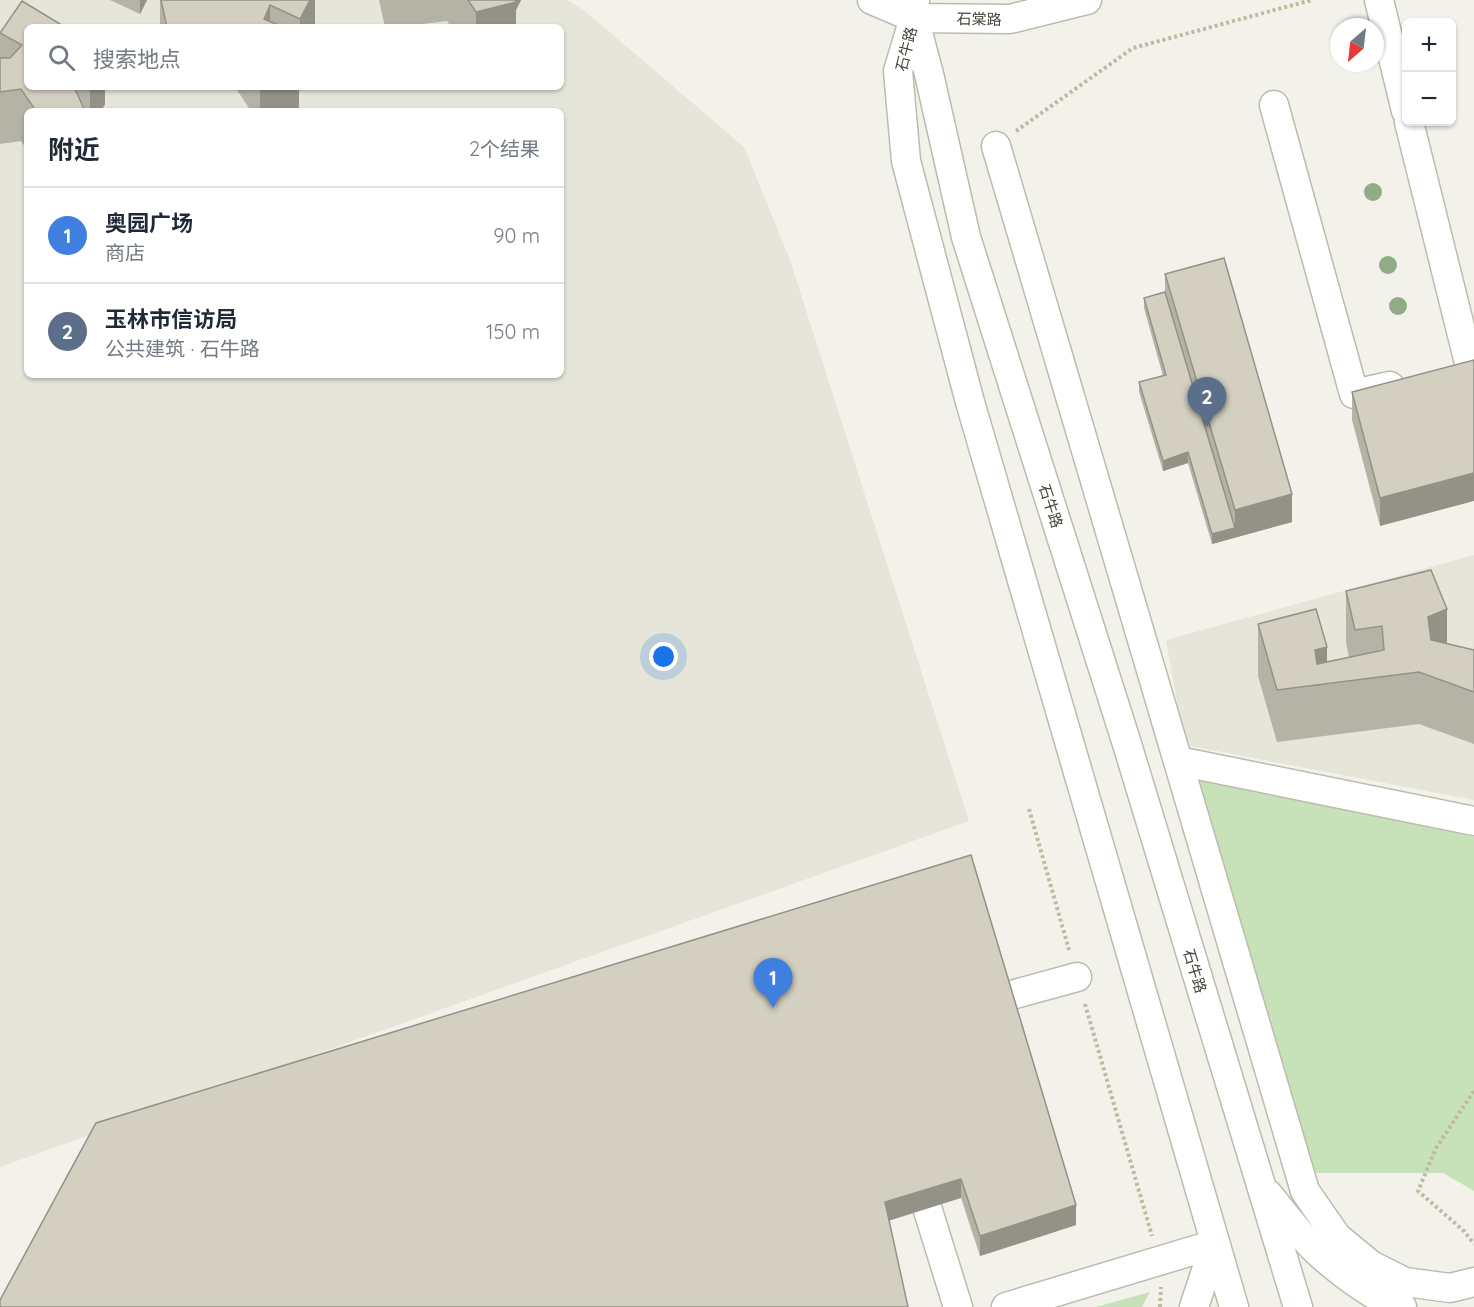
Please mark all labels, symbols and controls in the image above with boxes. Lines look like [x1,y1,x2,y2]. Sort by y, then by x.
street label: 石棠路 [956,9,1002,29]
north arrow [1330,18,1384,72]
map controls [1402,18,1456,126]
button: + [1402,18,1456,72]
search box [24,24,564,90]
street label: 石牛路 [891,25,921,73]
icon: search [45,41,78,74]
text: 搜索地点 [93,45,181,73]
button: − [1402,72,1456,126]
text: 附近 [48,133,100,166]
text: 2个结果 [469,136,540,161]
text: 奥园广场 [105,209,193,237]
text: 1 [64,223,71,248]
text: 90 m [493,223,540,248]
text: 商店 [105,240,145,265]
text: 玉林市信访局 [105,305,237,333]
text: 2 [62,319,73,344]
text: 150 m [486,319,540,344]
text: 公共建筑 · 石牛路 [105,336,260,361]
pin: 2 [1188,378,1226,427]
street label: 石牛路 [1035,482,1067,530]
your location [649,642,678,671]
street label: 石牛路 [1179,947,1211,995]
pin: 1 [754,958,792,1008]

